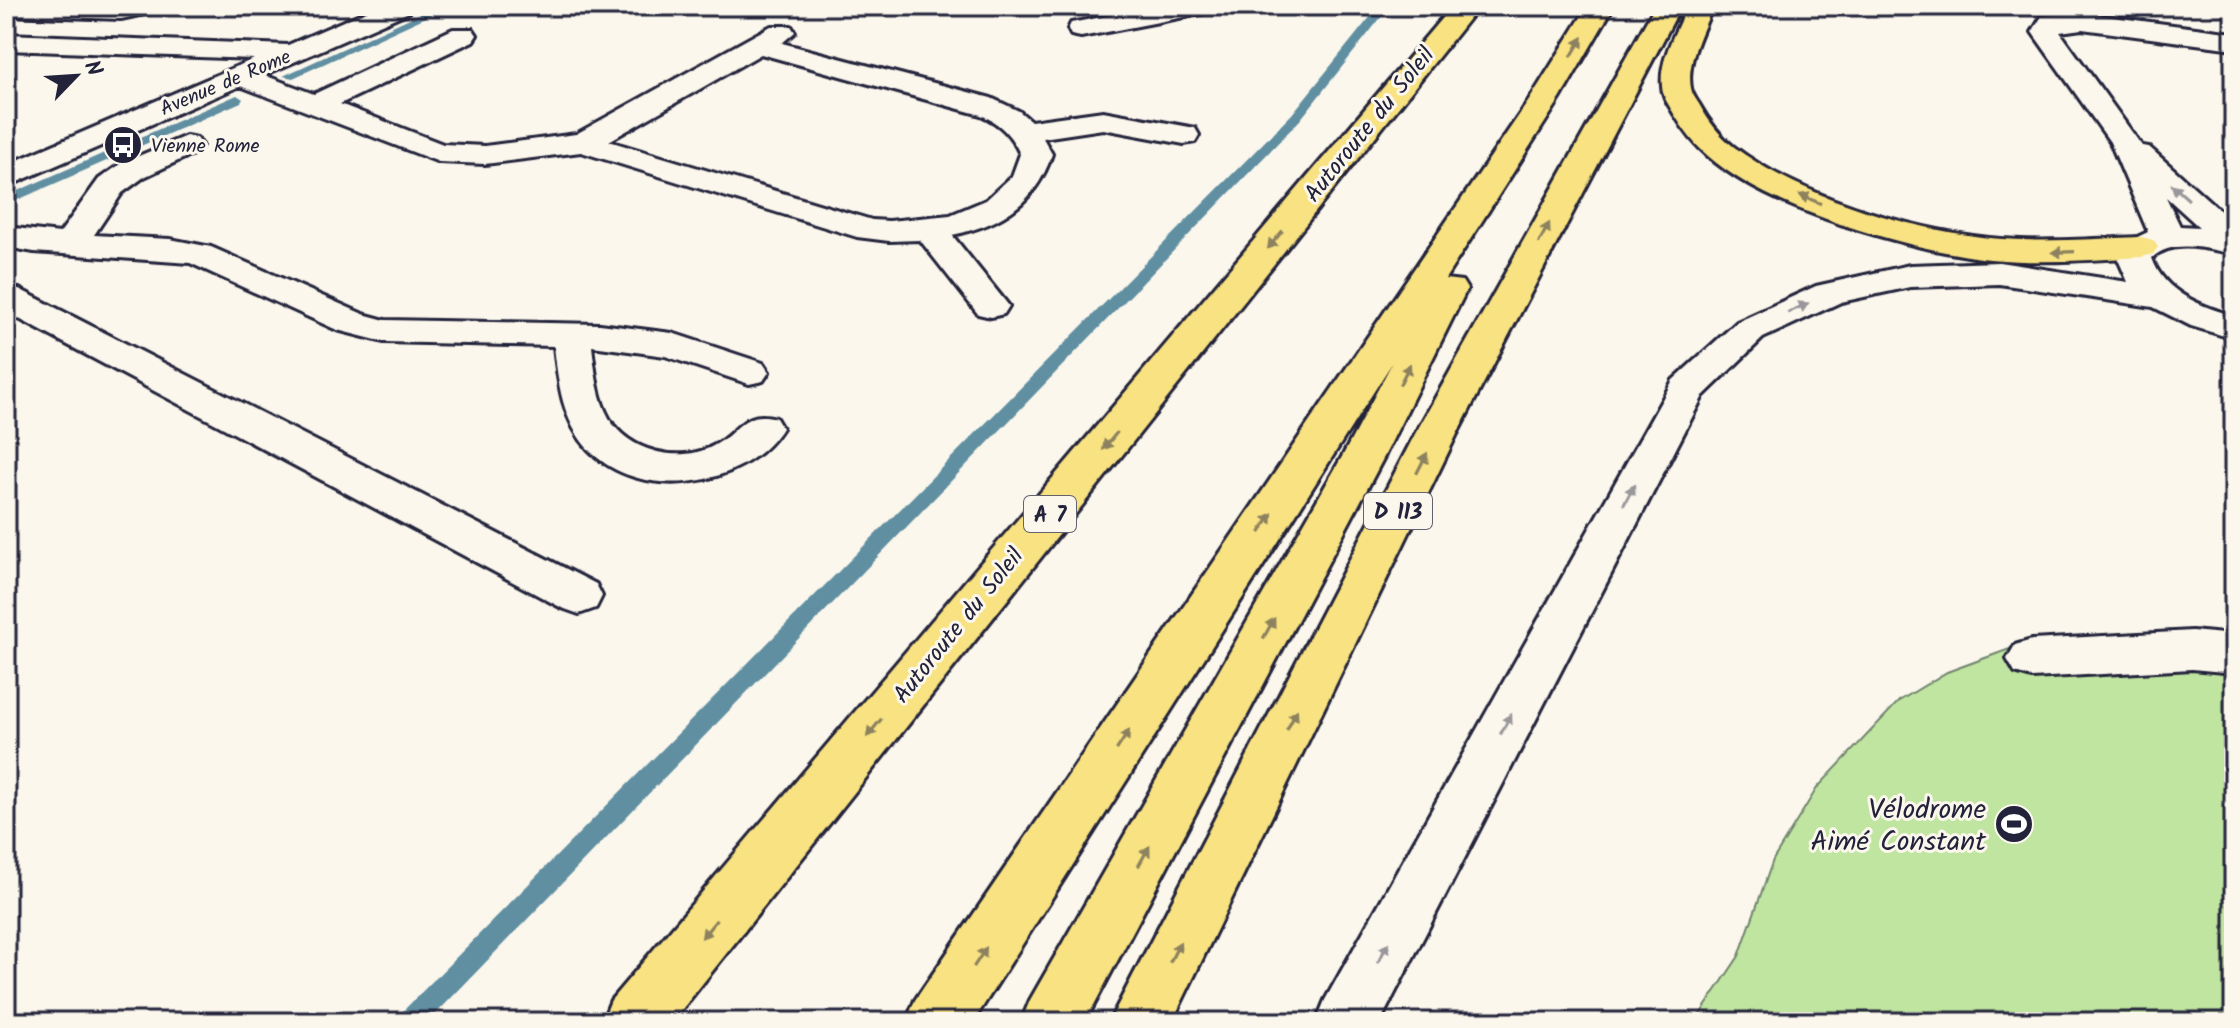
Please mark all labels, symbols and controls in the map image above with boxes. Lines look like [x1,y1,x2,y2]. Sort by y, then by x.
north arrow [36,36,116,116]
one-way arrow [1569,36,1583,58]
street label: Autoroute du Soleil [1295,38,1446,212]
street label: Avenue de Rome [155,42,296,126]
text: N [73,55,111,82]
bus stop icon: Vienne Rome [102,124,144,166]
place label: Vienne Rome [151,131,259,163]
one-way arrow [2170,183,2189,201]
one-way arrow [1798,192,1822,205]
one-way arrow [1537,222,1550,245]
one-way arrow [1266,229,1283,250]
one-way arrow [2050,245,2075,258]
one-way arrow [1786,301,1810,315]
one-way arrow [1399,363,1412,386]
one-way arrow [1102,430,1119,450]
one-way arrow [1415,451,1428,474]
one-way arrow [1622,484,1636,506]
road number: D 113 [1364,493,1432,529]
road number: A 7 [1024,496,1076,532]
one-way arrow [1258,512,1273,533]
street label: Autoroute du Soleil [884,539,1035,713]
one-way arrow [1262,617,1276,639]
one-way arrow [1286,709,1299,732]
one-way arrow [1499,712,1512,735]
one-way arrow [866,718,883,738]
one-way arrow [1115,729,1130,751]
place label: Vélodrome Aimé Constant [1810,788,1987,865]
sports icon: Vélodrome Aimé Constant [1993,803,2035,845]
one-way arrow [1137,844,1150,867]
one-way arrow [701,919,718,939]
one-way arrow [1169,941,1182,964]
one-way arrow [1376,941,1389,964]
one-way arrow [972,946,986,968]

